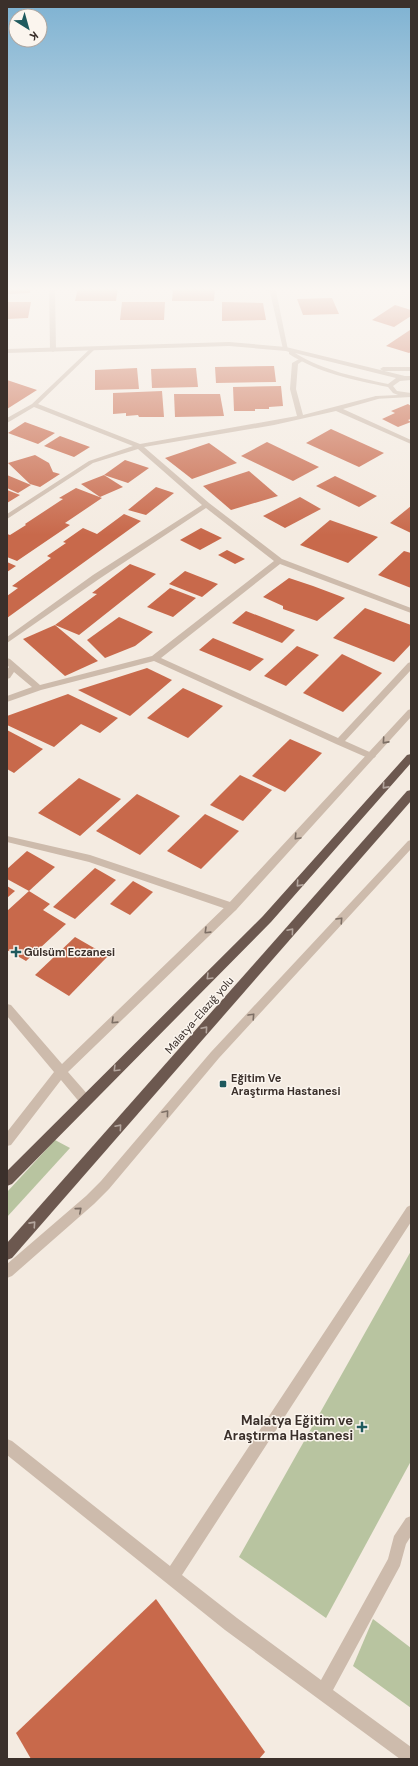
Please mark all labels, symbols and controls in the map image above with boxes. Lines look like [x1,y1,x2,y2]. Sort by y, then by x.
north arrow [8,8,48,48]
text: K [27,28,41,44]
one-way arrow [382,736,390,744]
one-way arrow [383,782,390,789]
one-way arrow [294,832,302,840]
one-way arrow [297,879,304,886]
one-way arrow [335,917,343,925]
one-way arrow [204,926,212,934]
one-way arrow [286,929,293,936]
place label: Gülsüm Eczanesi [24,945,115,959]
marker: Gülsüm Eczanesi [11,947,21,957]
one-way arrow [206,972,214,980]
street label: Malatya-Elazığ yolu [162,974,236,1056]
one-way arrow [247,1013,254,1020]
one-way arrow [111,1016,119,1024]
one-way arrow [200,1026,207,1034]
one-way arrow [114,1064,121,1072]
place label: Eğitim Ve Araştırma Hastanesi [231,1071,340,1098]
marker: Eğitim Ve Araştırma Hastanesi [218,1079,228,1089]
one-way arrow [162,1111,169,1118]
one-way arrow [114,1124,121,1131]
one-way arrow [74,1207,82,1214]
one-way arrow [28,1221,35,1229]
place label: Malatya Eğitim ve Araştırma Hastanesi [224,1412,353,1444]
marker: Malatya Eğitim ve Araştırma Hastanesi [356,1421,368,1433]

